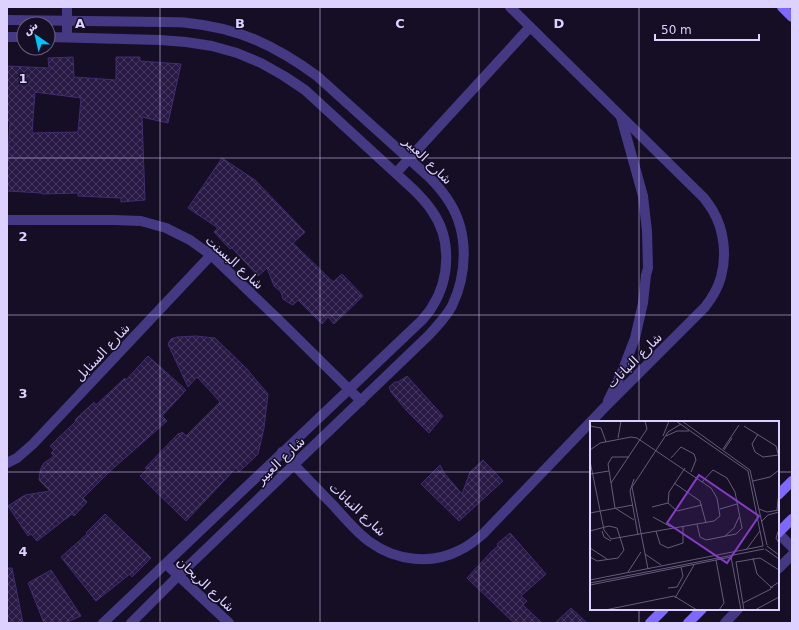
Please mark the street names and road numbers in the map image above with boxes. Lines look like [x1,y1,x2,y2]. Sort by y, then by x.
street label: شارع العبير [399,133,455,188]
street label: شارع البسنت [202,232,267,293]
street label: شارع السنابل [72,320,134,385]
street label: شارع النباتات [604,330,666,392]
street label: شارع العبير [252,433,309,489]
street label: شارع النباتات [325,479,389,540]
street label: شارع الريحان [173,554,238,616]

